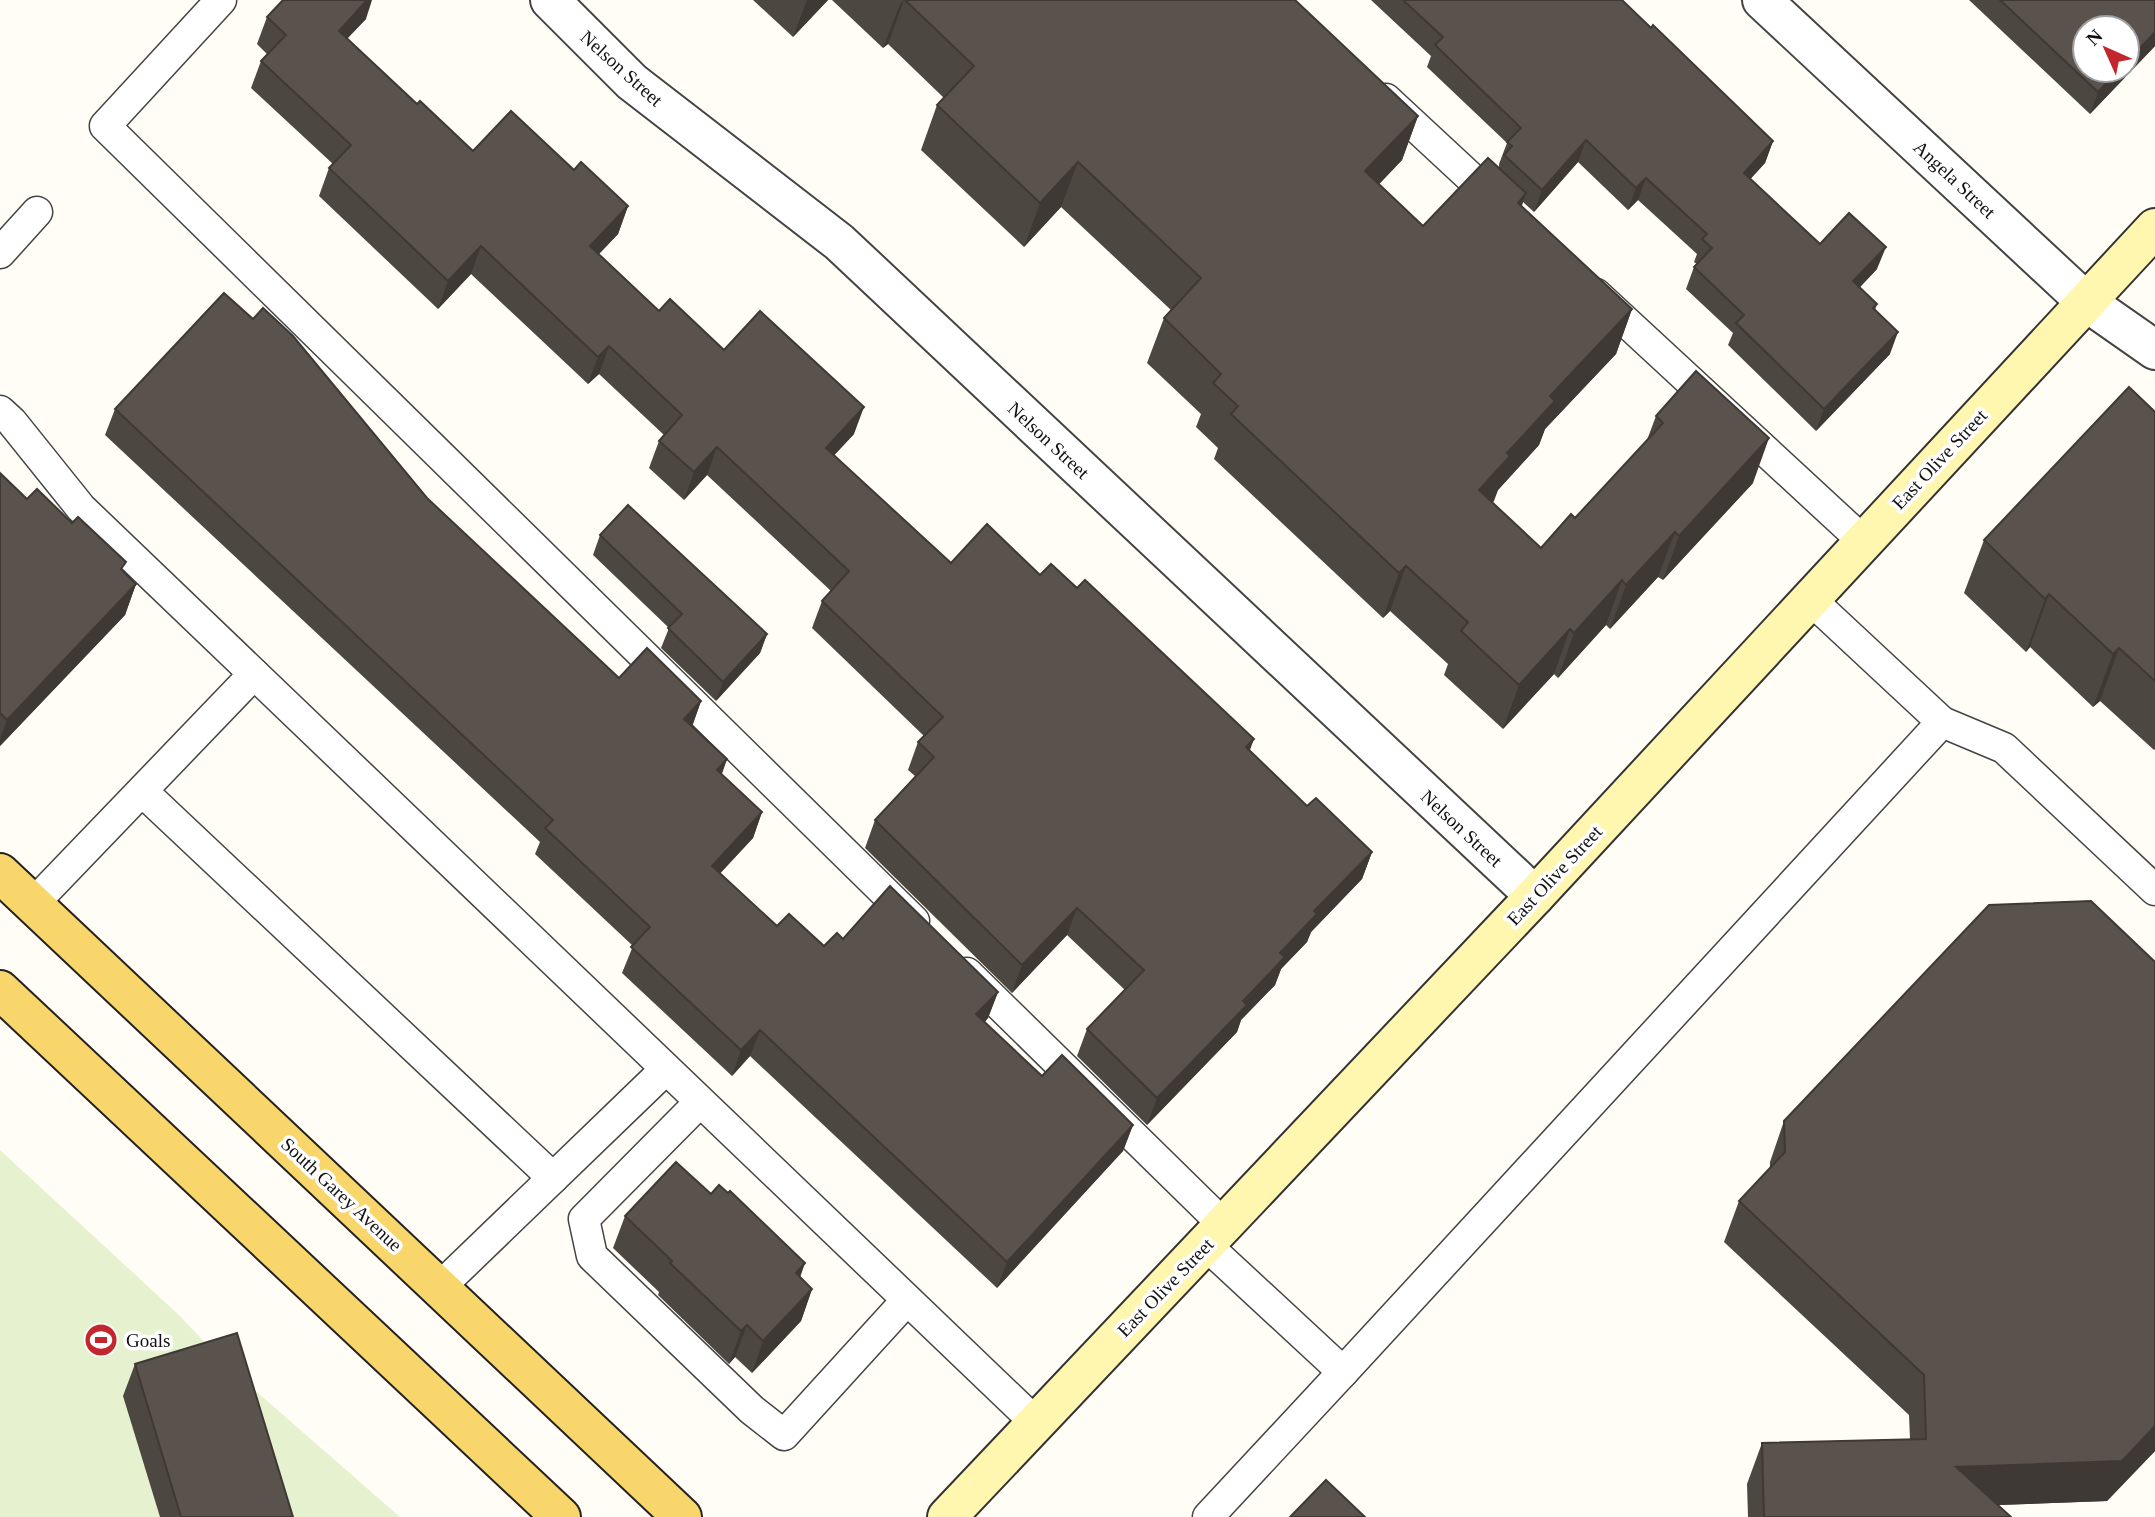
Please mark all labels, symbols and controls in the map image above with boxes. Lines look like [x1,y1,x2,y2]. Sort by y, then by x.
north arrow [2071,14,2141,84]
text: N [2082,25,2107,50]
street label: Nelson Street [576,26,667,111]
street label: Angela Street [1909,136,2000,223]
street label: Nelson Street [1004,398,1094,484]
street label: East Olive Street [1888,405,1991,514]
street label: Nelson Street [1417,786,1507,872]
street label: East Olive Street [1503,821,1606,930]
street label: South Garey Avenue [277,1133,406,1256]
street label: East Olive Street [1113,1233,1218,1341]
sports icon: Goals [82,1321,120,1359]
place label: Goals [126,1330,170,1351]

